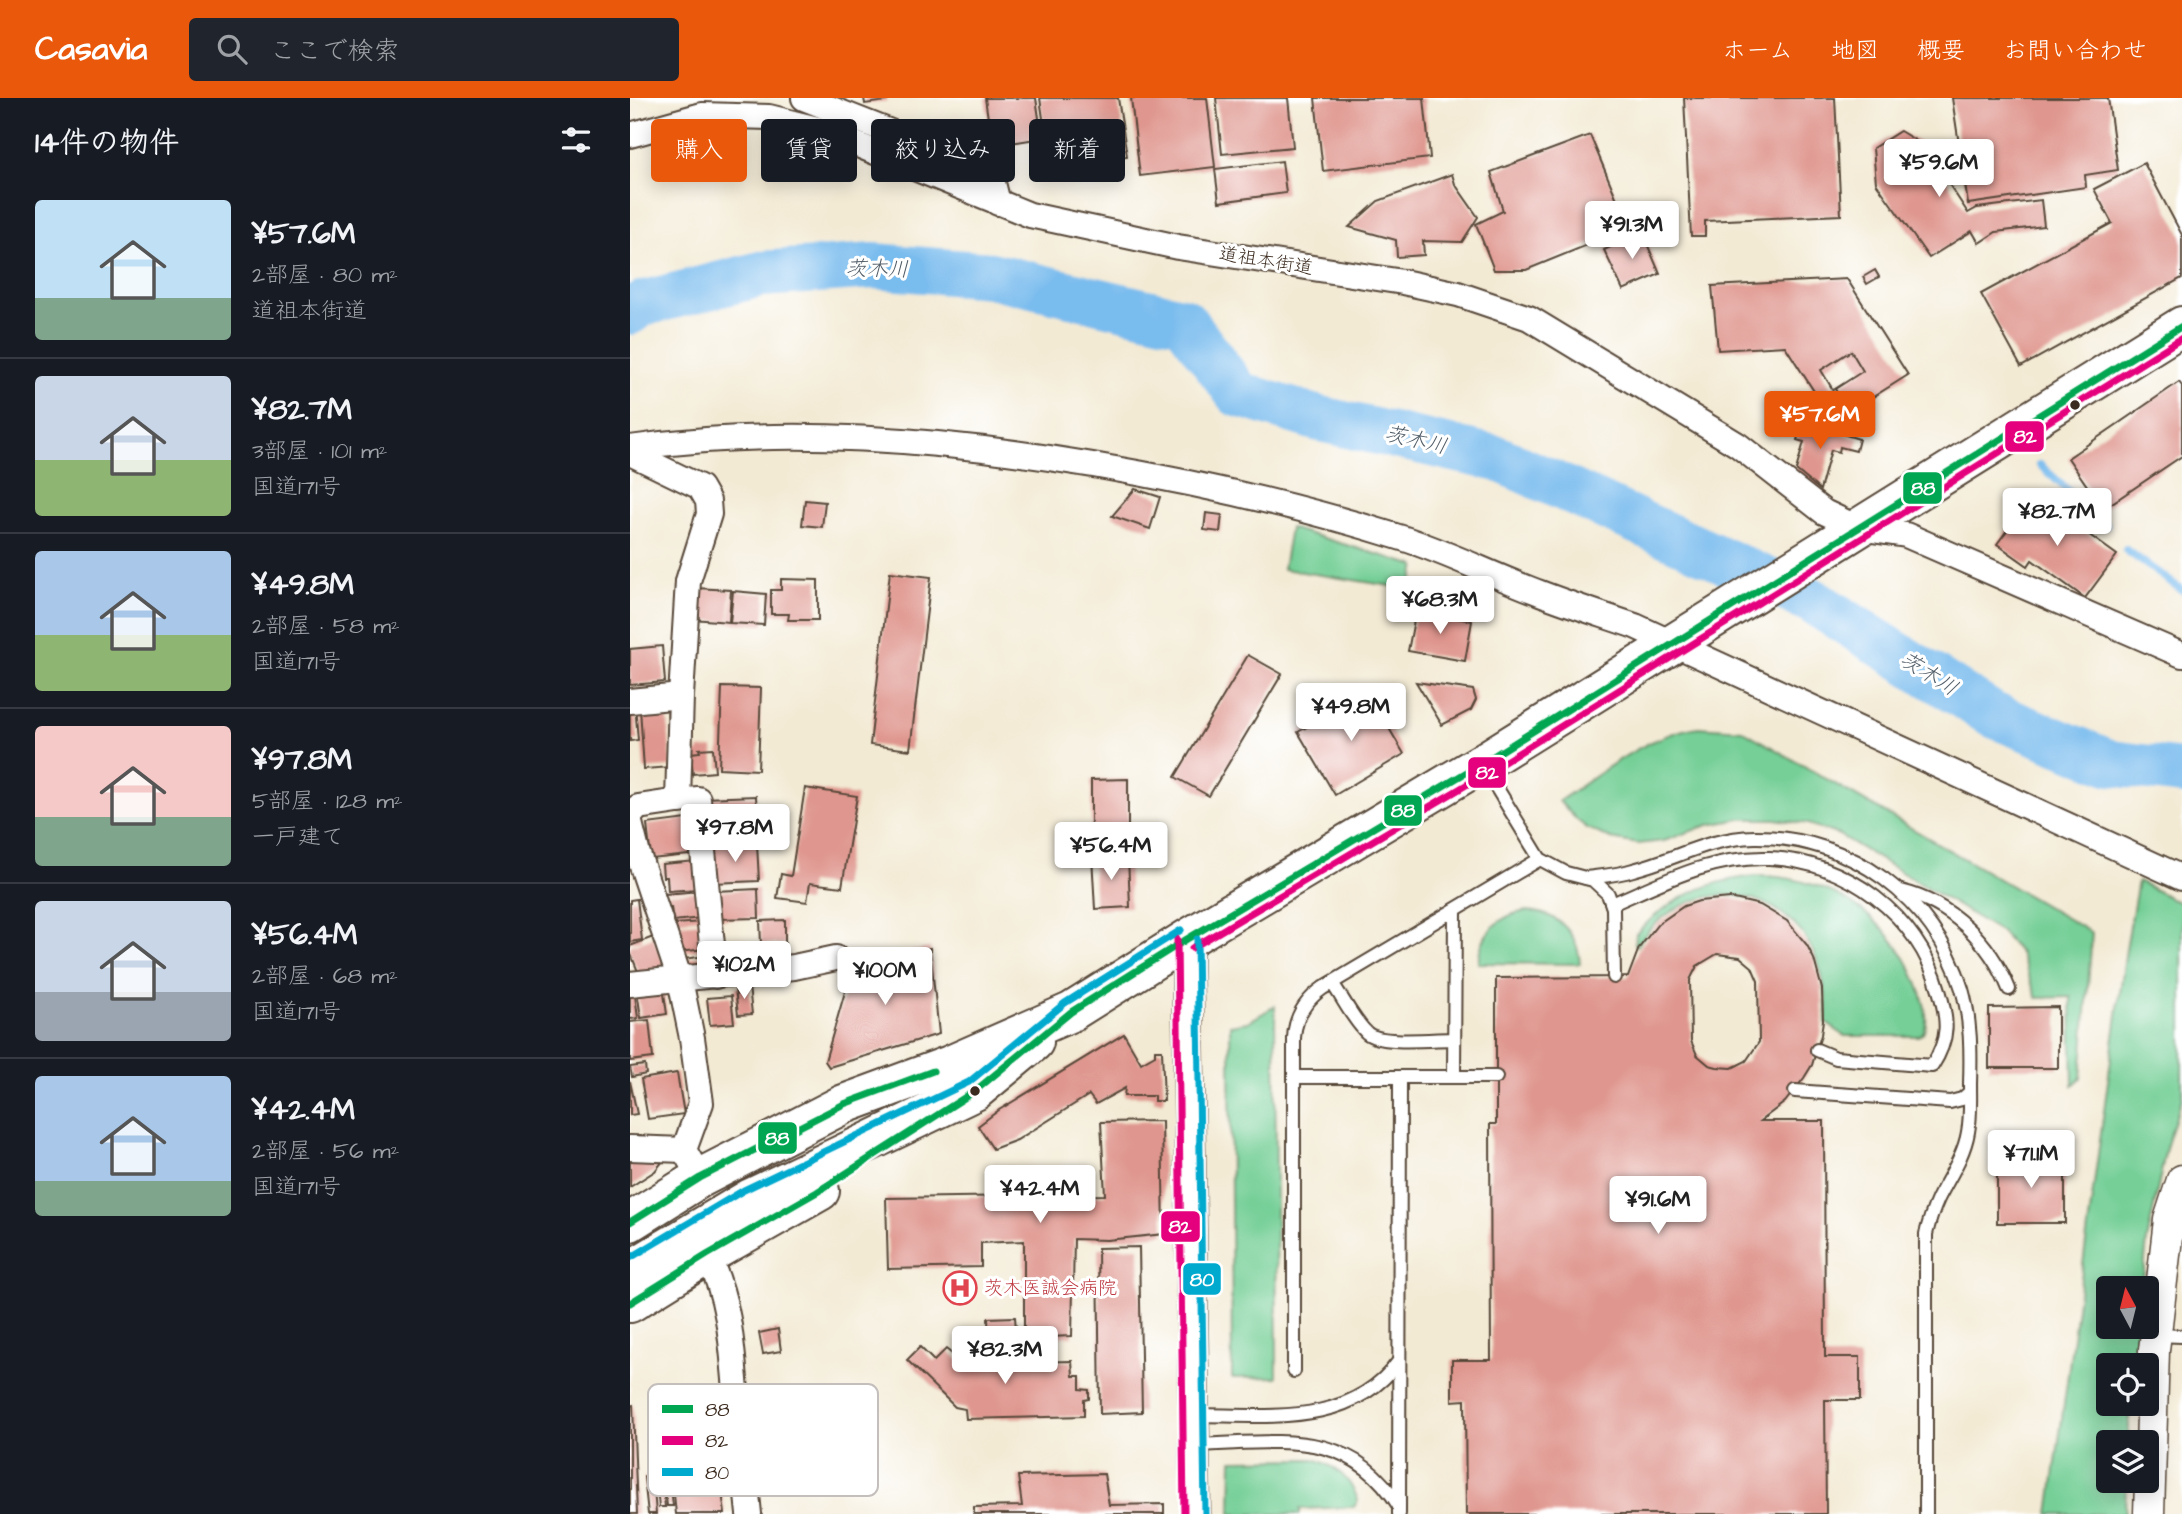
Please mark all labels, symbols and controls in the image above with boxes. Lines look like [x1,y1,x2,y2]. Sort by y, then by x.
search box [189,18,679,81]
text: Casavia [35,26,147,72]
icon: search [213,30,251,68]
text: ここで検索 [269,33,399,69]
text: ホーム [1722,34,1793,68]
text: 地図 [1831,34,1879,68]
text: 概要 [1917,34,1965,68]
text: お問い合わせ [2003,34,2147,68]
chip: 購入 [651,119,747,182]
chip: 賃貸 [761,119,857,182]
chip: 絞り込み [871,119,1015,182]
chip: 新着 [1029,119,1125,182]
icon: filters [557,121,595,159]
text: 14件の物件 [35,122,179,164]
pin: ¥59.6M [1882,140,1996,199]
text: ¥59.6M [1900,146,1978,178]
pin: ¥91.3M [1575,202,1689,261]
text: ¥91.3M [1601,208,1663,240]
text: ¥57.6M [252,213,356,255]
icon: home [91,228,175,312]
street label: 道祖本街道 [1217,240,1315,282]
water label: 茨木川 [845,254,909,284]
text: 2部屋 · 80 m² [252,259,398,291]
text: 道祖本街道 [252,295,367,327]
text: ¥82.7M [252,389,352,431]
pin: ¥57.6M [1763,392,1877,451]
text: ¥57.6M [1780,398,1860,430]
unlabelled marker [2068,398,2082,412]
icon: home [91,404,175,488]
water label: 茨木川 [1382,419,1450,461]
line badge: 82 [2004,420,2045,453]
text: 82 [2013,424,2037,451]
text: 3部屋 · 101 m² [252,435,387,467]
text: 国道171号 [252,471,341,503]
line badge: 88 [1902,471,1943,505]
text: 88 [1911,476,1936,503]
pin: ¥82.7M [2000,489,2114,548]
text: ¥82.7M [2019,495,2095,527]
text: ¥49.8M [252,564,354,606]
pin: ¥68.3M [1383,576,1497,636]
icon: home [91,579,175,663]
text: ¥68.3M [1402,583,1478,615]
text: 2部屋 · 58 m² [252,610,400,642]
water label: 茨木川 [1895,645,1963,703]
text: 国道171号 [252,646,341,678]
pin: ¥49.8M [1294,684,1408,743]
text: ¥49.8M [1312,690,1390,722]
text: ¥97.8M [252,739,352,781]
icon: home [91,754,175,838]
line badge: 82 [1467,756,1507,789]
text: 82 [1475,760,1499,787]
text: 5部屋 · 128 m² [252,785,403,817]
line badge: 88 [1383,794,1423,827]
text: 88 [1391,798,1416,825]
pin: ¥97.8M [678,804,792,864]
text: ¥97.8M [697,811,773,843]
text: 一戸建て [252,821,344,853]
pin: ¥56.4M [1054,822,1168,882]
text: ¥56.4M [1071,829,1151,861]
text: ¥56.4M [252,914,358,956]
icon: home [91,929,175,1013]
pin: ¥102M [695,942,793,1001]
text: ¥102M [713,948,775,980]
pin: ¥100M [836,948,934,1007]
text: ¥100M [853,954,917,986]
text: 2部屋 · 68 m² [252,960,398,992]
text: 国道171号 [252,996,341,1028]
unlabelled marker [968,1084,982,1098]
text: ¥42.4M [252,1089,355,1131]
icon: home [91,1104,175,1188]
line badge: 88 [757,1121,798,1155]
text: 88 [765,1126,790,1153]
pin: ¥71.1M [1974,1130,2088,1190]
text: 2部屋 · 56 m² [252,1135,399,1167]
text: ¥71.1M [2004,1137,2058,1169]
pin: ¥42.4M [983,1166,1097,1225]
text: 国道171号 [252,1171,341,1203]
text: ¥42.4M [1000,1172,1080,1204]
pin: ¥91.6M [1601,1176,1715,1236]
text: ¥91.6M [1625,1183,1691,1215]
line badge: 82 [1160,1210,1201,1243]
text: 82 [1168,1214,1192,1241]
line badge: 80 [1182,1262,1222,1296]
text: 80 [1190,1267,1214,1294]
hospital icon: 茨木医誠会病院 [941,1269,979,1307]
place label: 茨木医誠会病院 [984,1275,1117,1302]
north arrow [2096,1276,2160,1339]
map controls [2096,1276,2159,1493]
pin: ¥82.3M [948,1326,1062,1386]
text: ¥82.3M [968,1333,1042,1365]
button: locate [2096,1353,2159,1416]
legend [648,1384,878,1496]
text: 88 [705,1397,730,1424]
text: 82 [705,1428,728,1455]
button: layers [2096,1430,2159,1493]
text: 80 [705,1460,729,1487]

